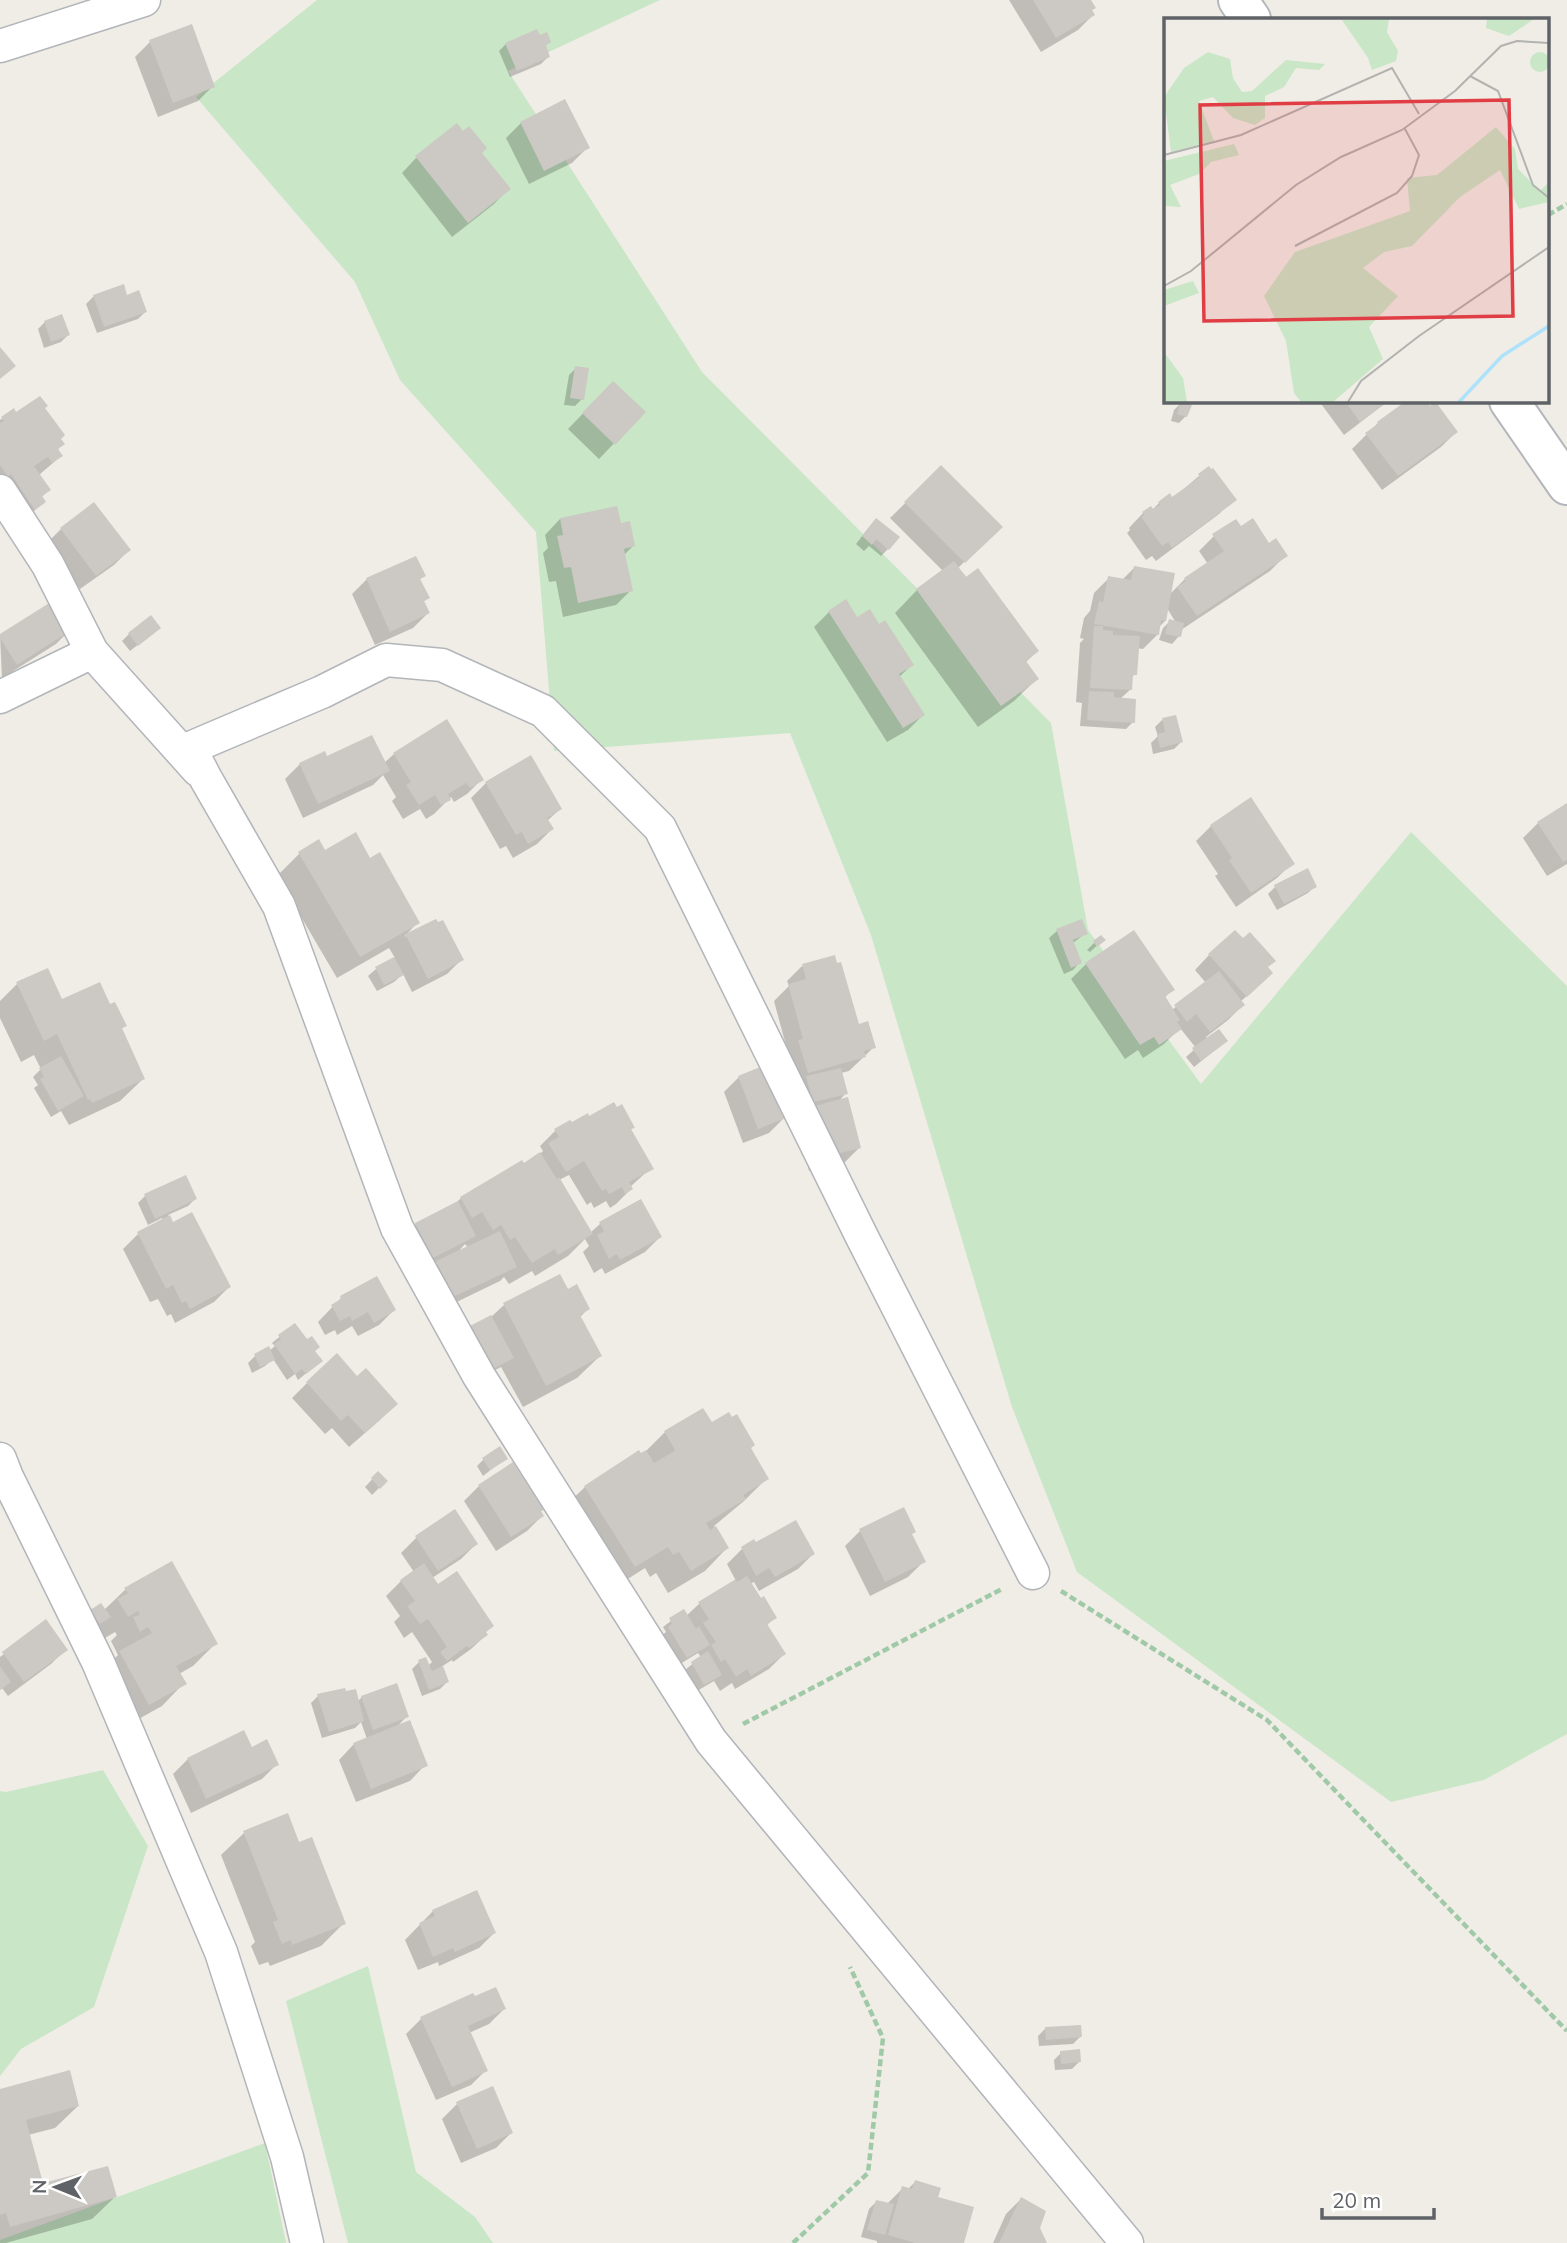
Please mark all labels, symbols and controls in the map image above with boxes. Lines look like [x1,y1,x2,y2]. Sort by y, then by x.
inset map [1164,18,1550,402]
north arrow [21,2152,91,2222]
scale bar [1322,2176,1434,2220]
text: N [27,2179,51,2194]
text: 20 m [1332,2187,1381,2213]

